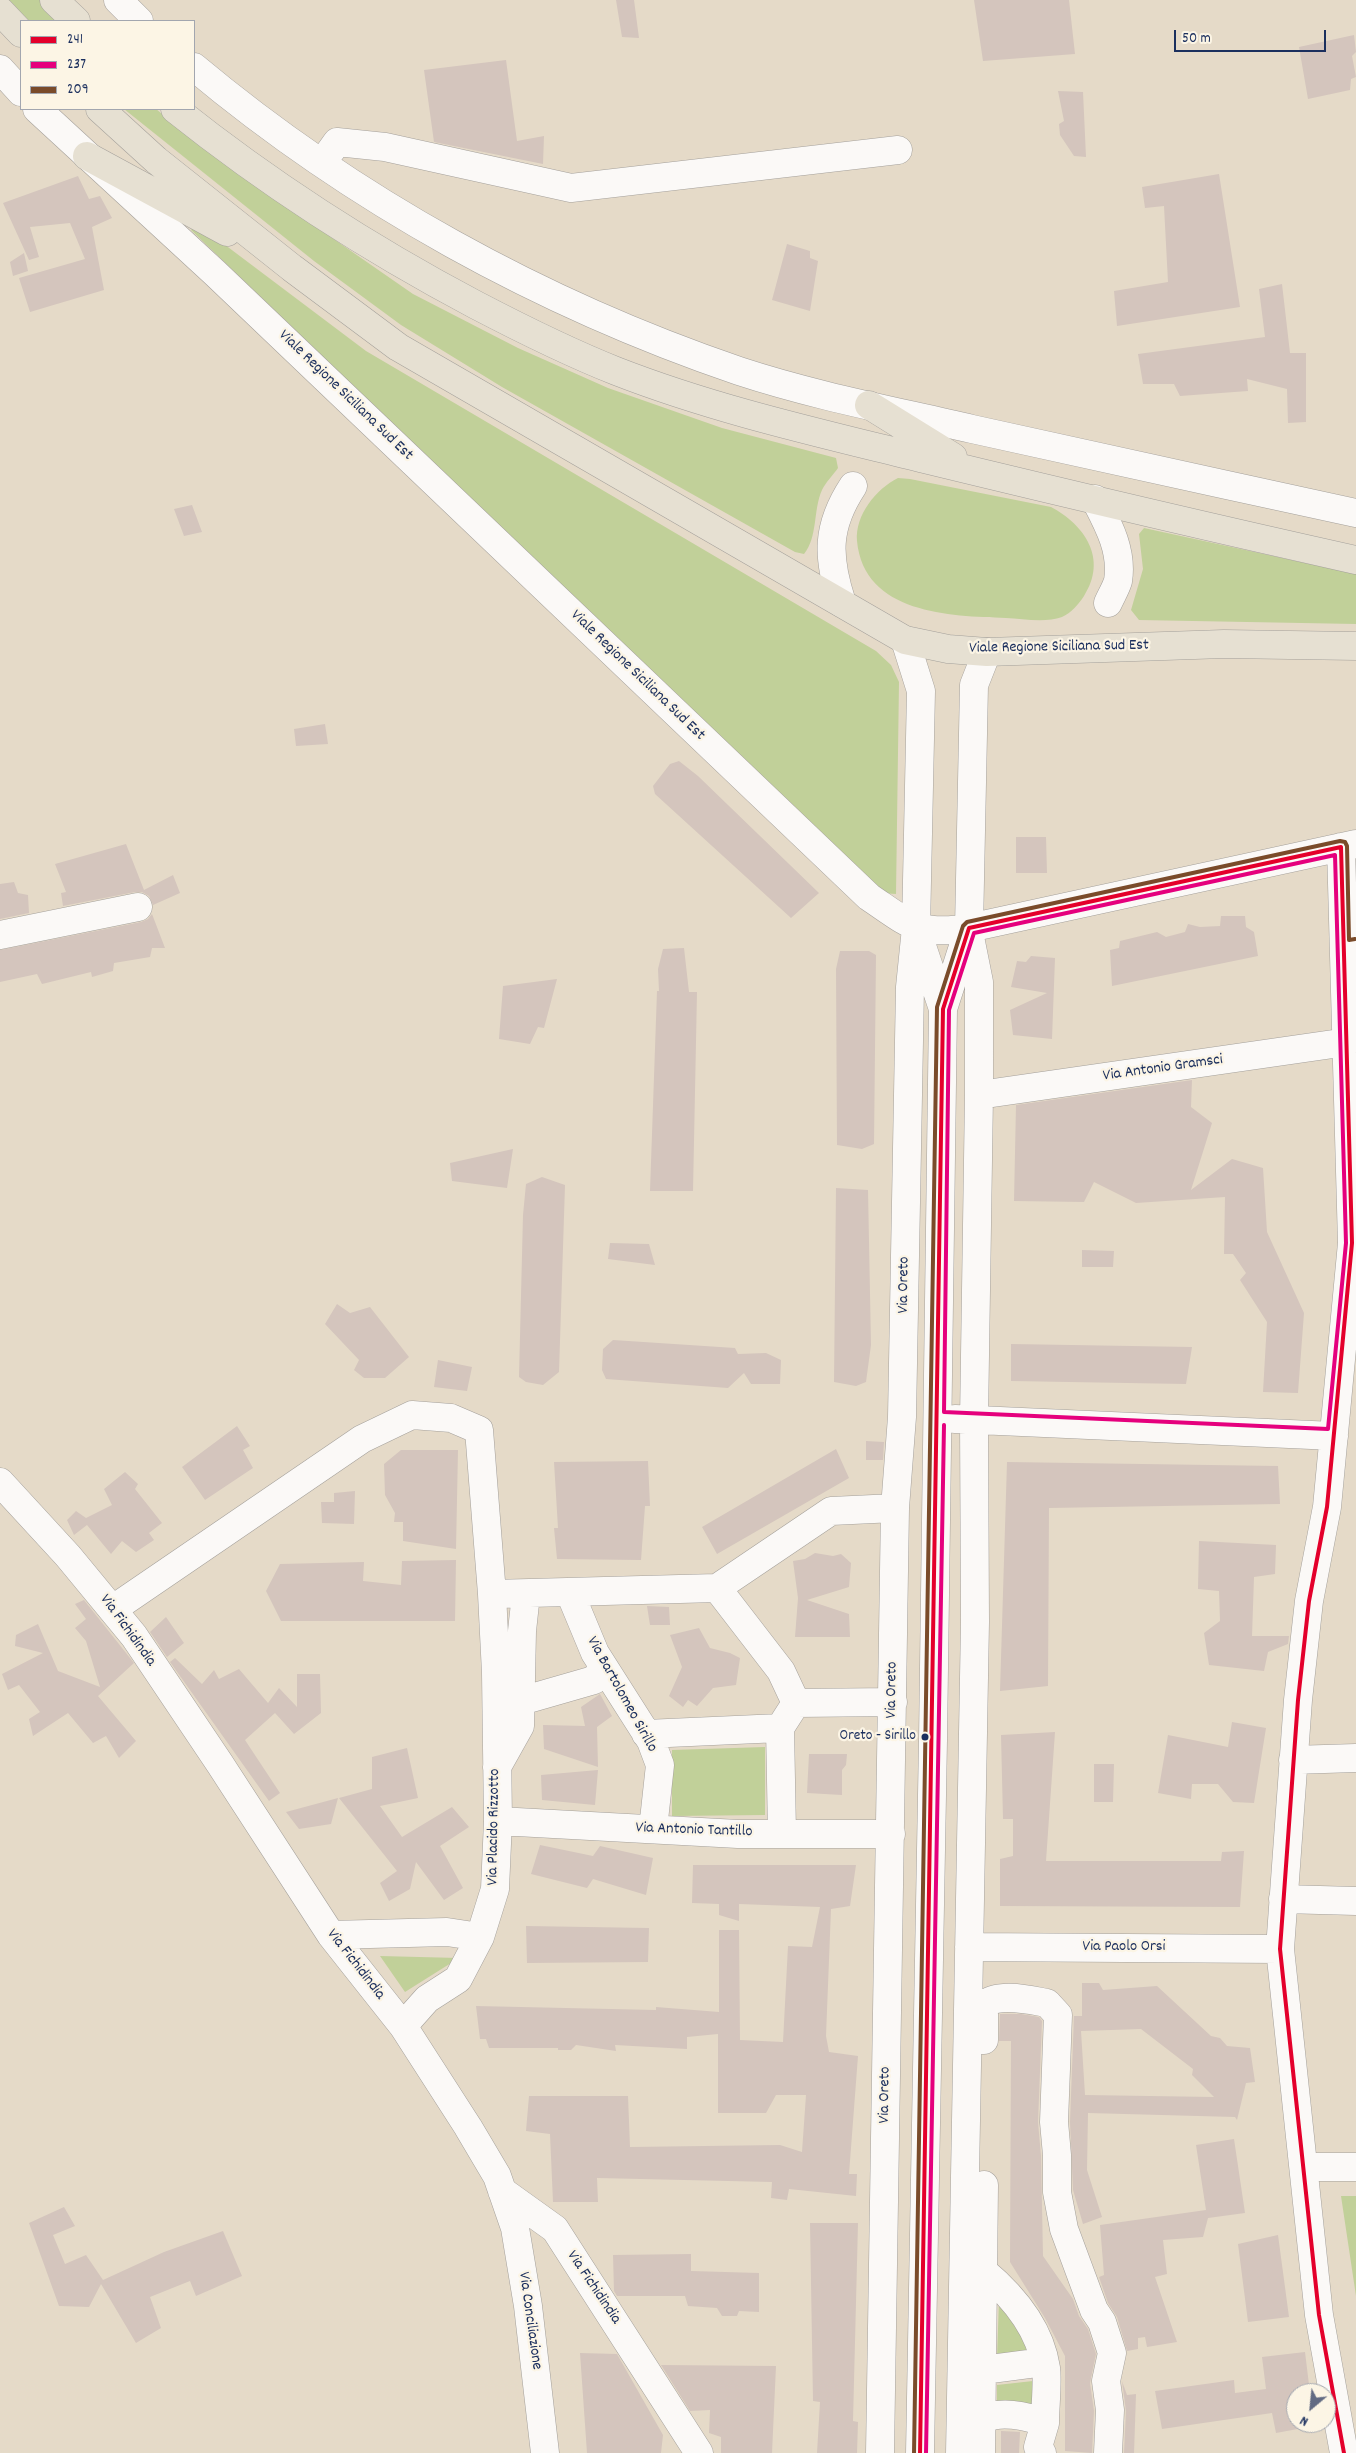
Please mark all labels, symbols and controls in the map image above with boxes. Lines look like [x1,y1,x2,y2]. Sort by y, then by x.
legend [20,20,195,110]
scale bar [1176,20,1328,52]
text: 50 m [1182,28,1211,50]
text: 241 [67,29,83,51]
text: 237 [67,54,86,76]
text: 209 [67,79,89,101]
street label: Viale Regione Siciliana Sud Est [274,327,416,465]
street label: Viale Regione Siciliana Sud Est [566,607,708,745]
street label: Viale Regione Siciliana Sud Est [969,637,1149,659]
street label: Via Antonio Gramsci [1102,1051,1224,1087]
street label: Via Oreto [895,1256,915,1314]
street label: Via Fichidindia [94,1591,160,1671]
street label: Via Bartolomeo Sirillo [581,1634,661,1756]
street label: Via Oreto [883,1661,903,1719]
place label: Oreto - Sirillo [840,1728,916,1746]
marker: Oreto - Sirillo [920,1732,930,1742]
street label: Via Placido Rizzotto [484,1768,506,1886]
street label: Via Antonio Tantillo [635,1819,753,1843]
street label: Via Fichidindia [321,1926,389,2004]
street label: Via Paolo Orsi [1082,1938,1166,1958]
street label: Via Oreto [876,2066,896,2124]
street label: Via Fichidindia [561,2248,625,2328]
street label: Via Conciliazione [513,2271,545,2371]
north arrow [1286,2383,1336,2433]
text: N [1297,2410,1312,2431]

